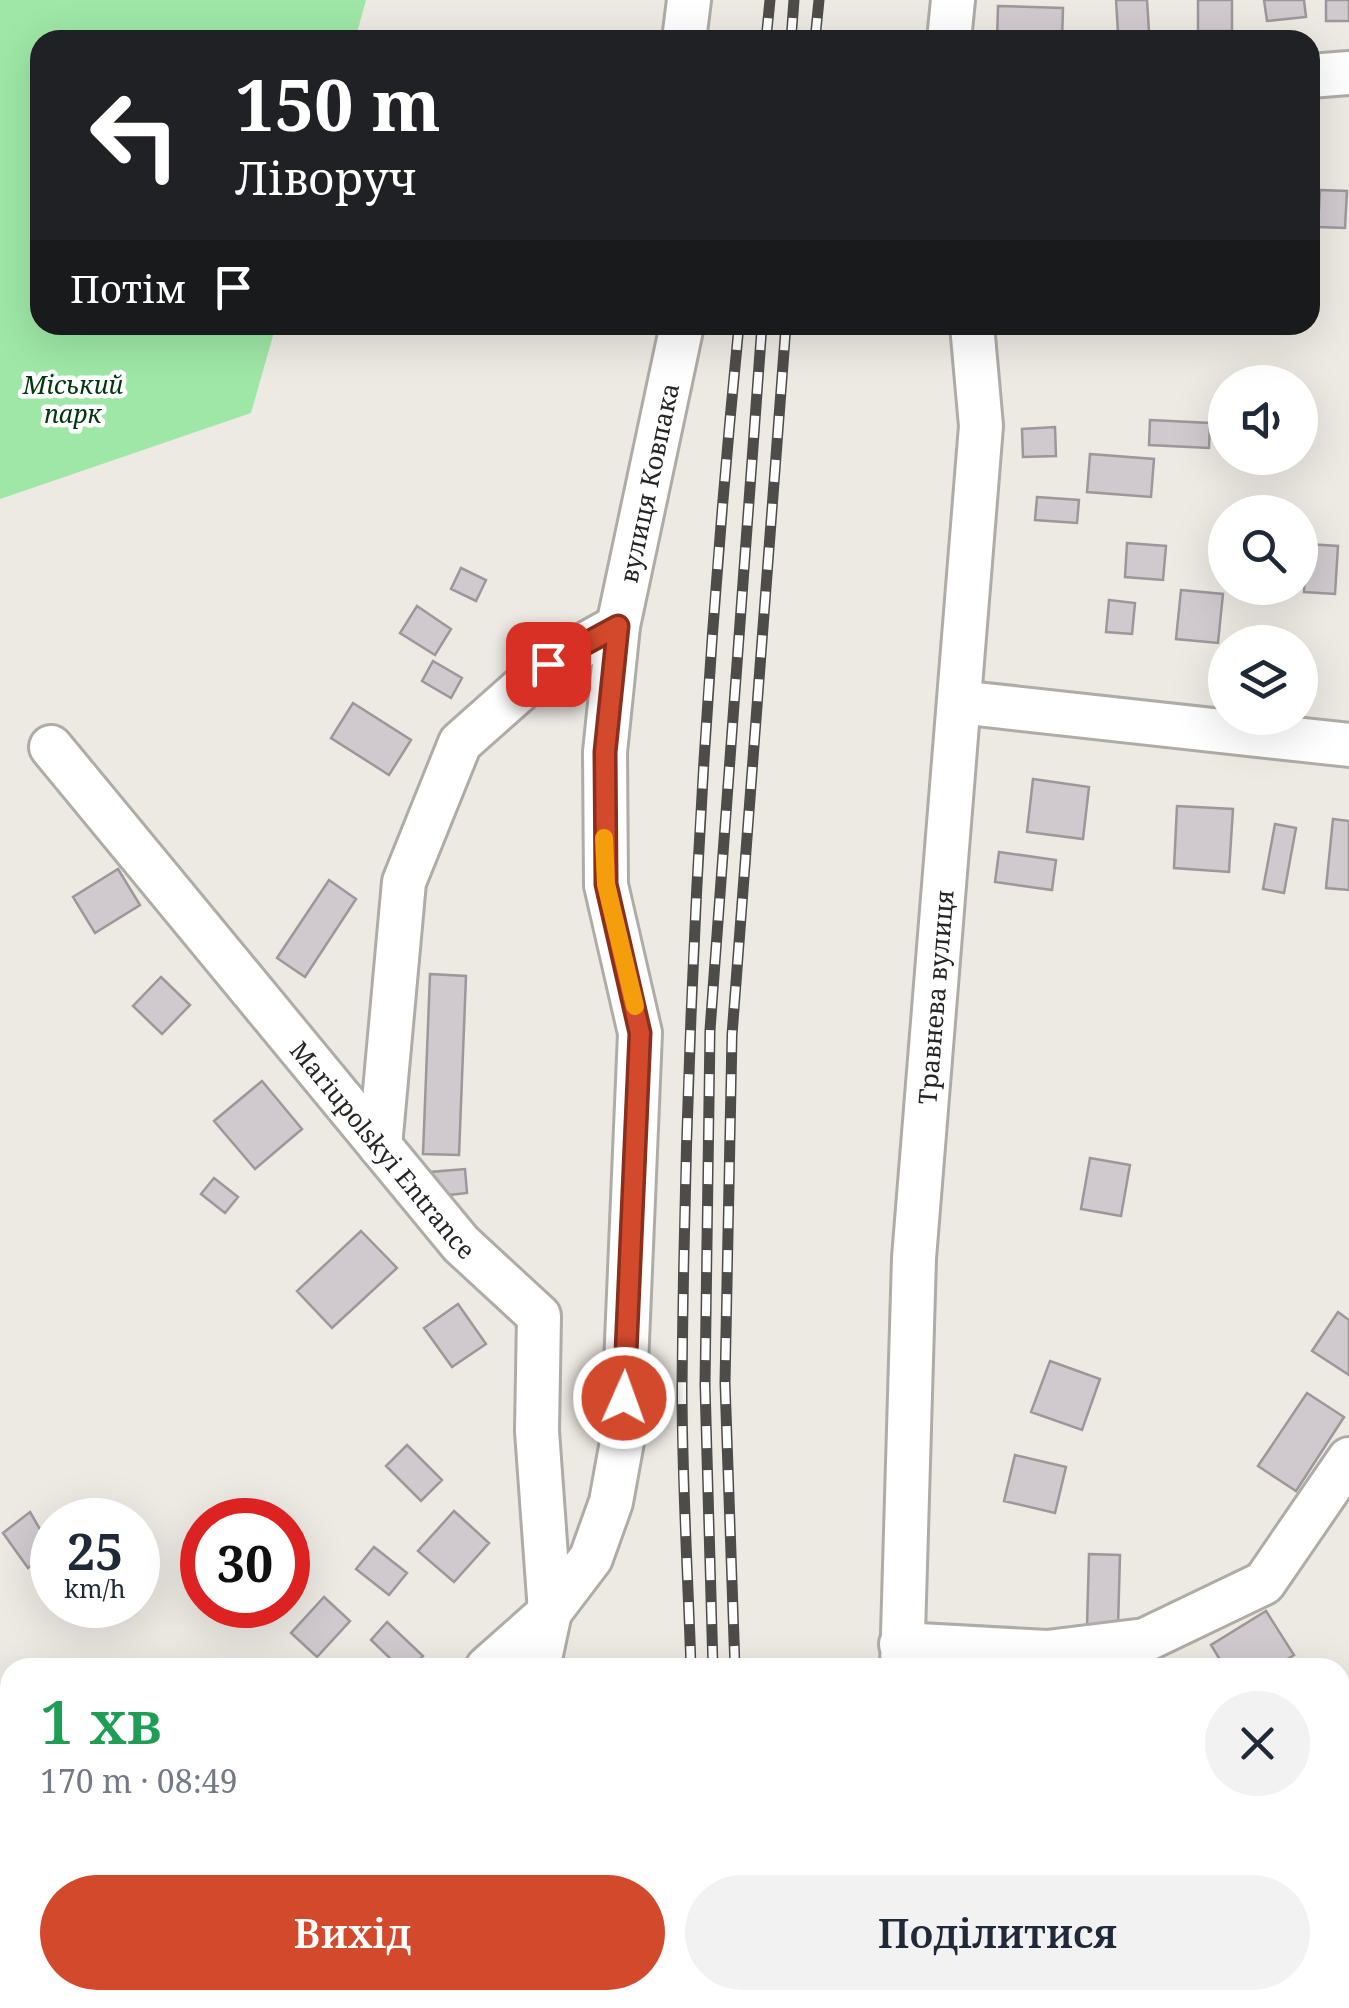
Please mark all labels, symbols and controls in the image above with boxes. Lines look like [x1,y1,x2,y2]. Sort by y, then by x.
text: 150 m [235,56,441,152]
icon: left [70,70,200,200]
text: Ліворуч [235,147,417,208]
icon: arrive [206,260,261,315]
text: Потім [70,262,186,314]
map controls [1208,365,1318,735]
button: sound [1208,365,1318,475]
park label: Міський парк [22,367,124,430]
street label: вулиця Ковпака [611,380,686,586]
button: search [1208,495,1318,605]
pin [506,622,591,707]
button: layers [1208,625,1318,735]
icon: arrive [521,637,576,692]
street label: Травнева вулиця [909,888,961,1106]
street label: Mariupolskyi Entrance [283,1034,483,1266]
position arrow [572,1346,676,1450]
speed limit sign: 30 [180,1498,310,1628]
text: 25 [67,1517,123,1585]
text: km/h [64,1571,126,1605]
text: 1 хв [40,1680,162,1762]
button: close [1205,1691,1310,1796]
text: 170 m · 08:49 [40,1759,238,1802]
button: Вихід [40,1875,665,1990]
button: Поділитися [685,1875,1310,1990]

